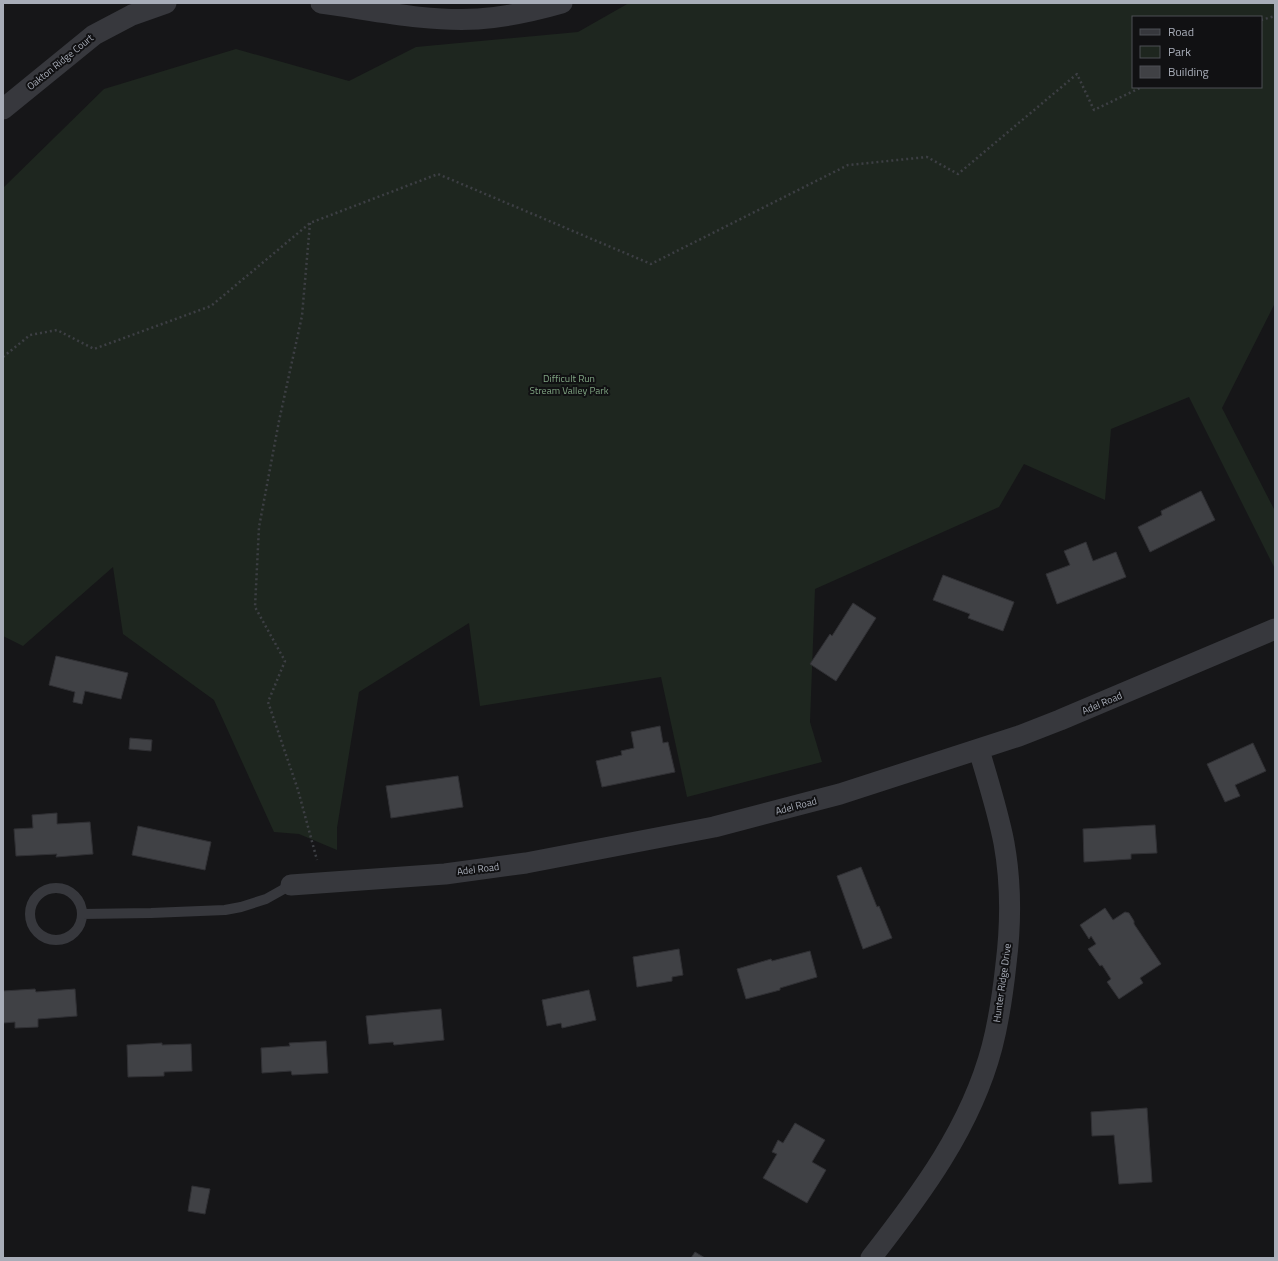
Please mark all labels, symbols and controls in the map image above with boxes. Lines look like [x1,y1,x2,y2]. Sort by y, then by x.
legend [1132,16,1262,88]
text: Road [1168,22,1194,41]
street label: Oakton Ridge Court [24,30,97,94]
text: Park [1168,42,1191,61]
text: Building [1168,62,1209,81]
park label: Difficult Run Stream Valley Park [529,371,609,398]
street label: Adel Road [1080,688,1124,718]
street label: Adel Road [774,793,818,819]
street label: Adel Road [456,859,500,879]
street label: Hunter Ridge Drive [989,943,1015,1023]

